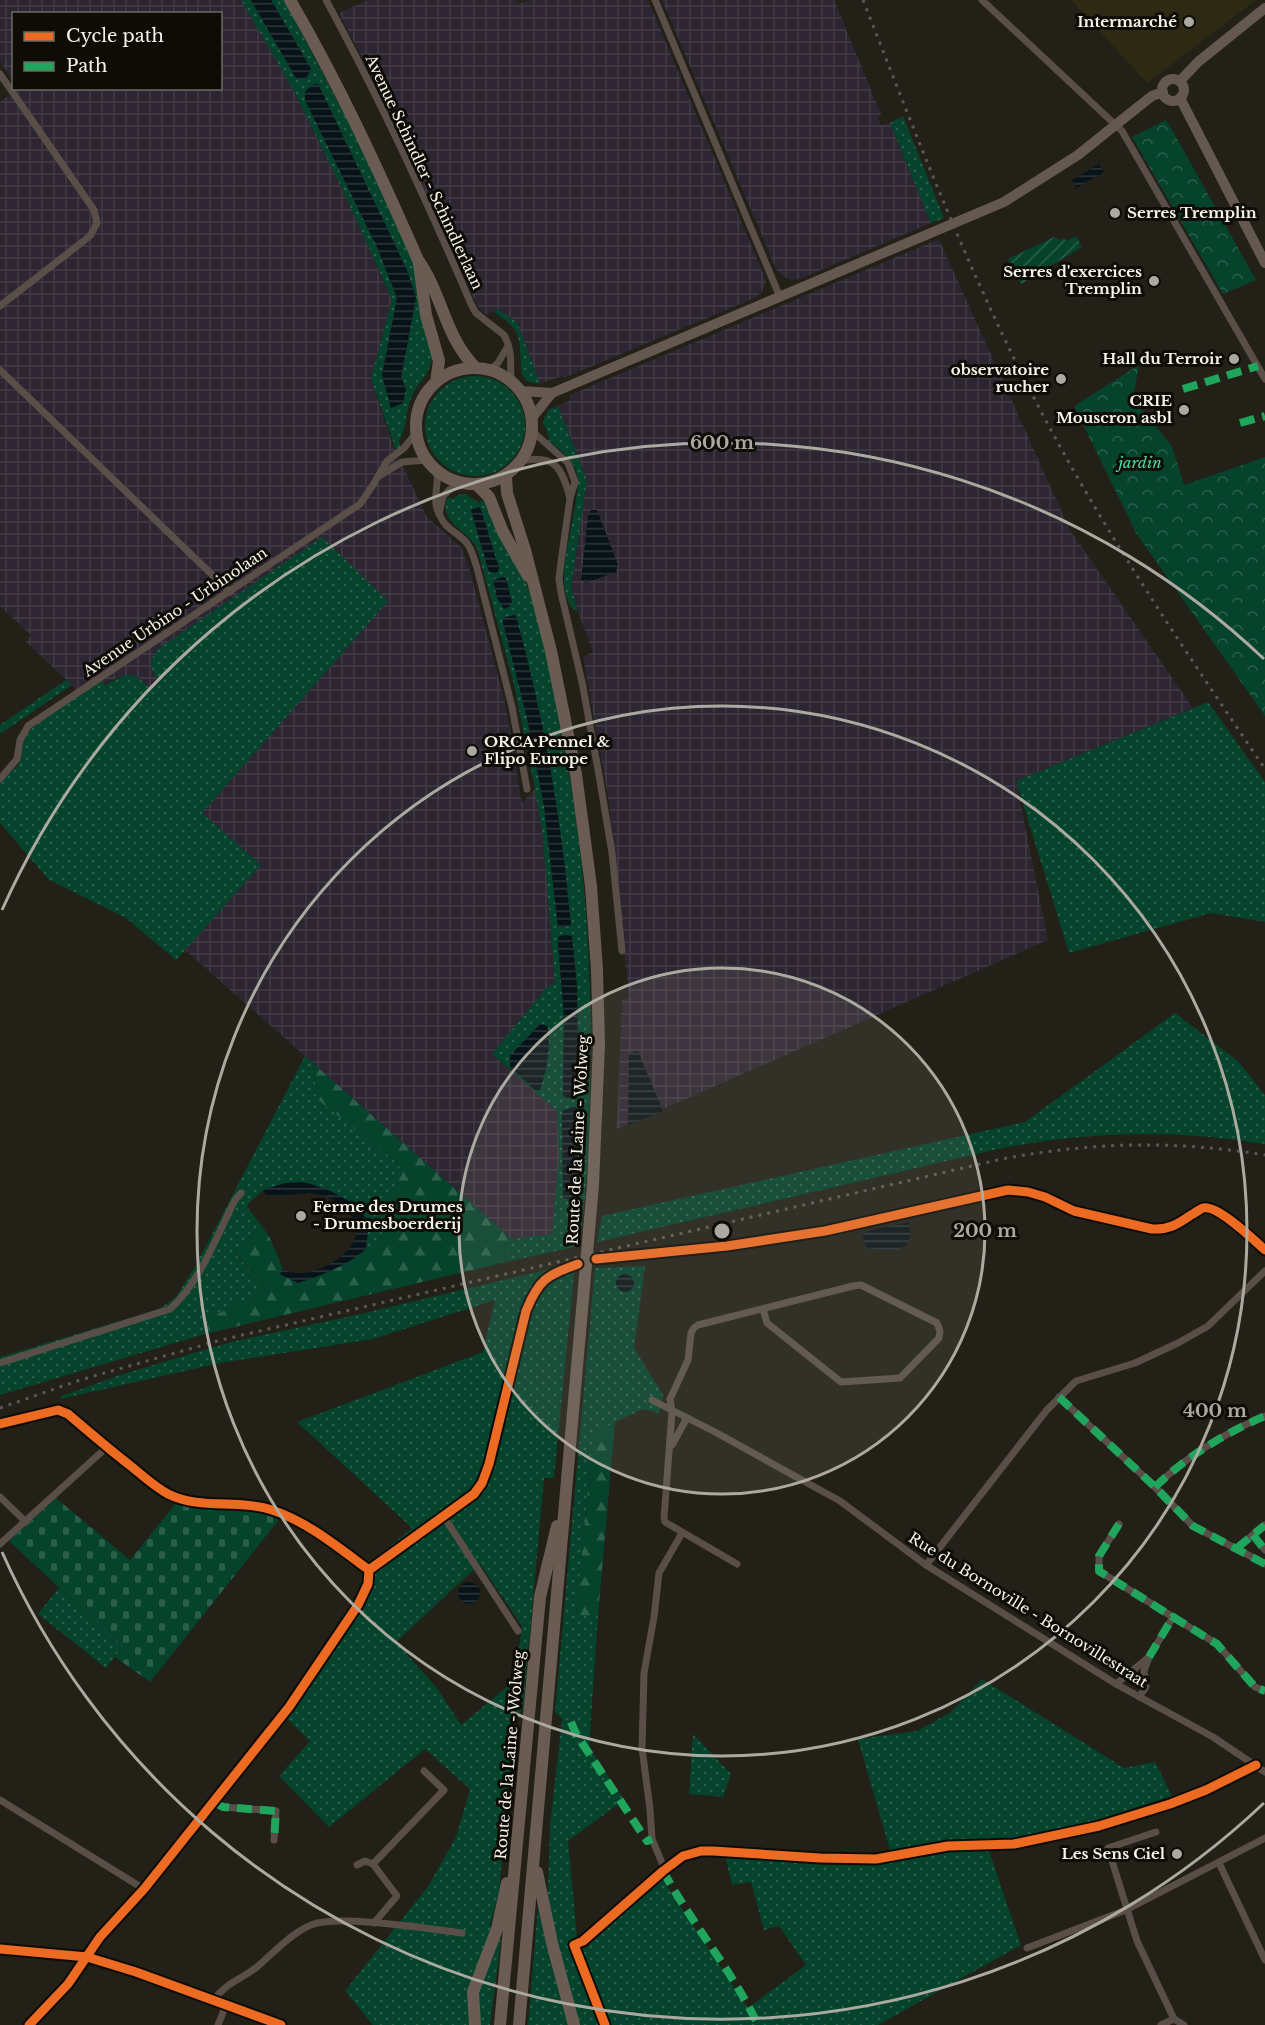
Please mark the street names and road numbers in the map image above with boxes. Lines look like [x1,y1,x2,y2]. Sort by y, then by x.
street label: Avenue Schindler - Schindlerlaan [361,50,487,292]
street label: Avenue Urbino - Urbinolaan [78,543,270,681]
street label: Route de la Laine - Wolweg [563,1034,593,1245]
street label: Rue du Bornoville - Bornovillestraat [905,1528,1152,1692]
street label: Route de la Laine - Wolweg [491,1649,528,1860]

